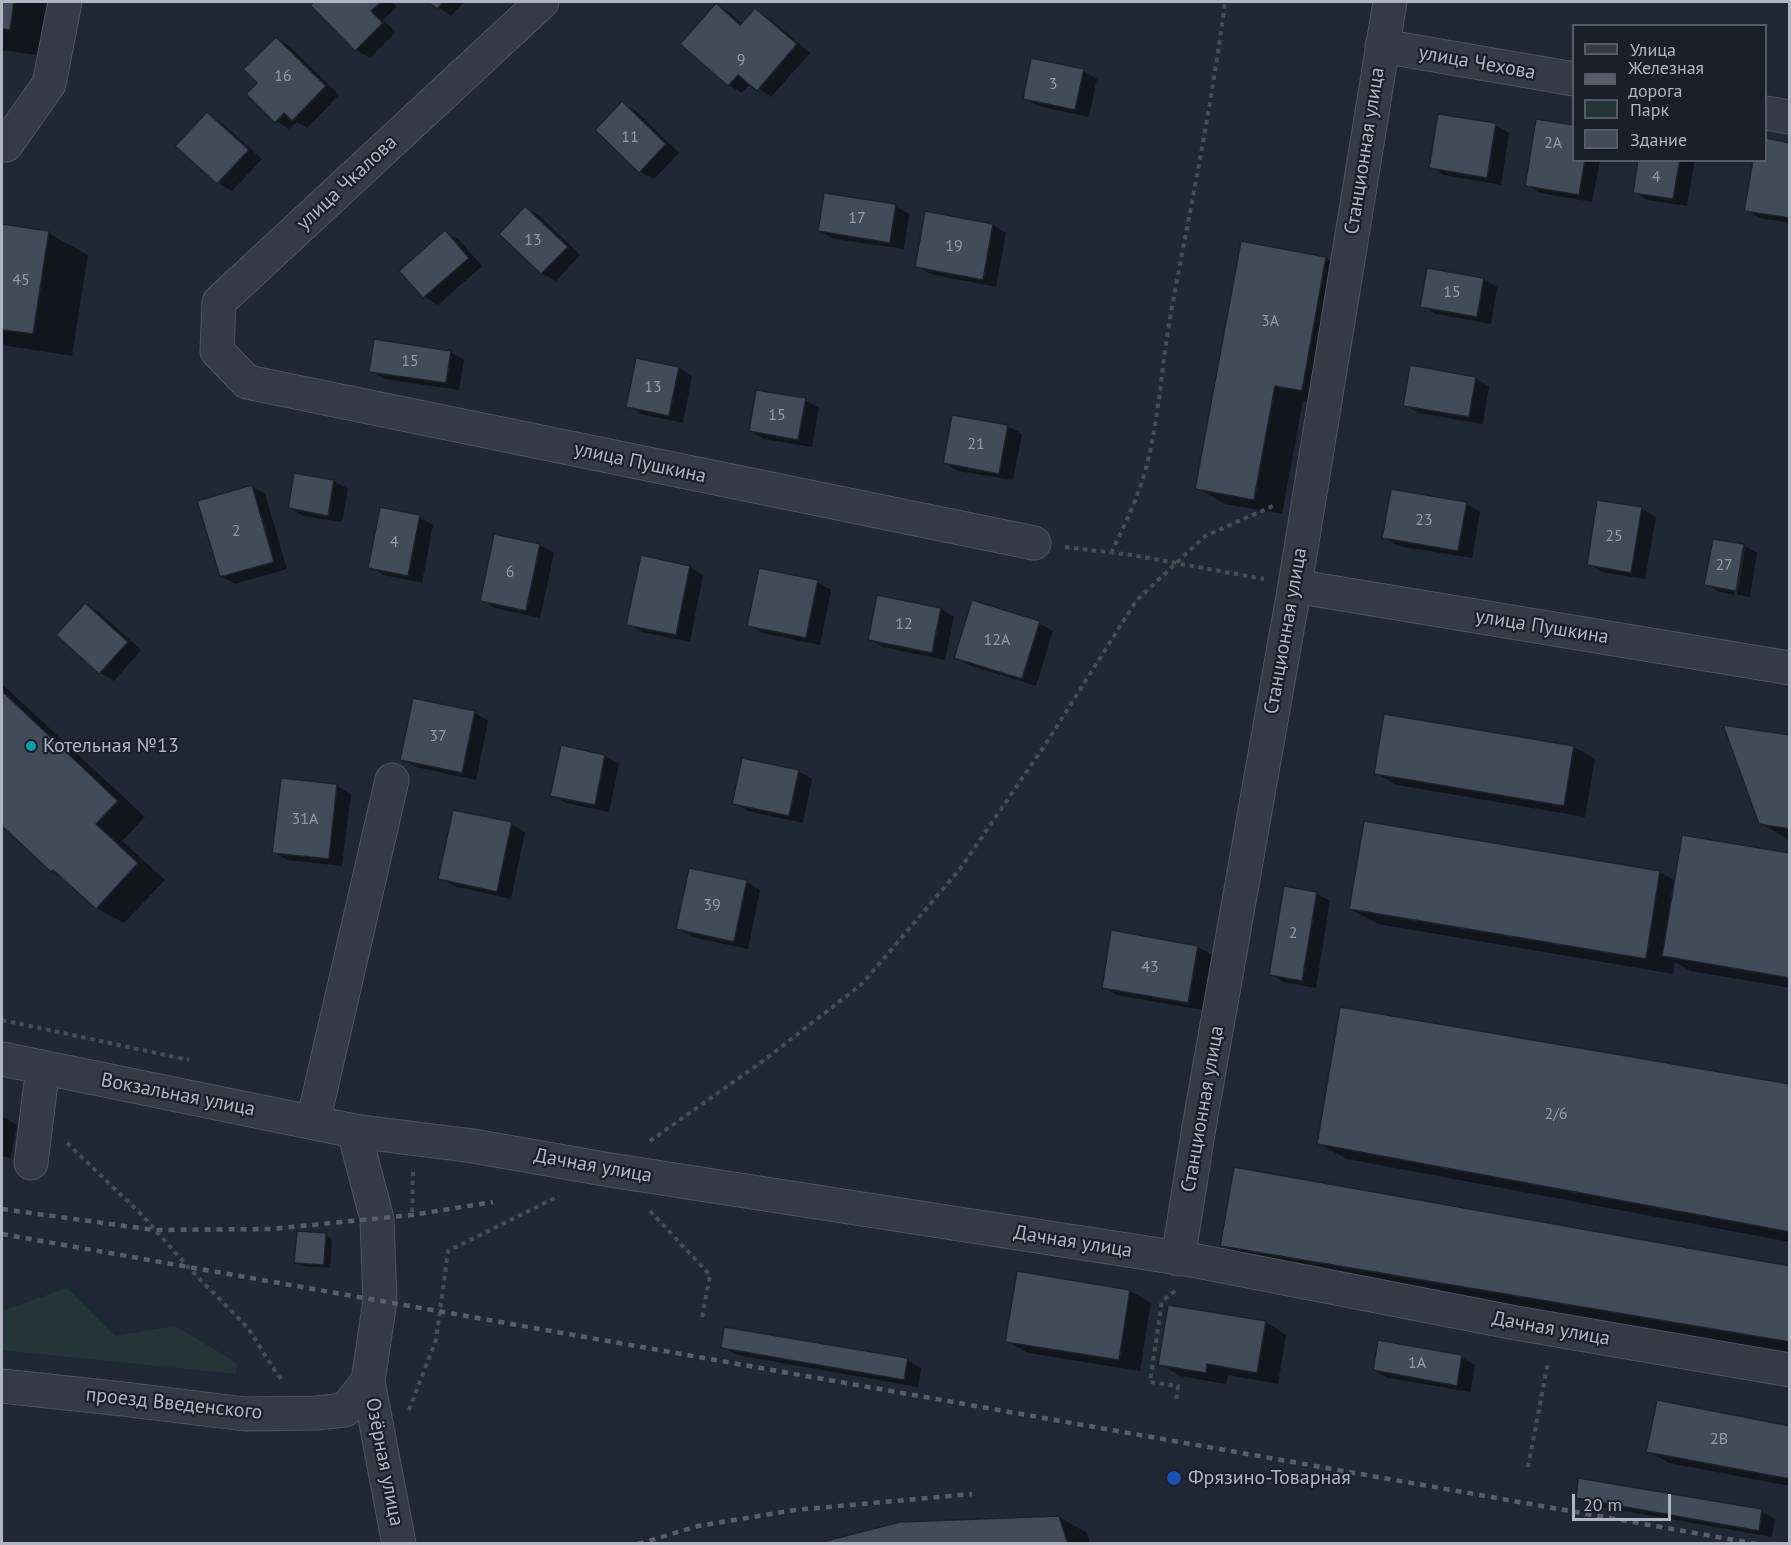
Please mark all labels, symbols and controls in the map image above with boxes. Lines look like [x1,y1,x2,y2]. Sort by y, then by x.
legend [1572,24,1767,162]
text: Улица [1630,38,1676,61]
street label: улица Чехова [1417,41,1537,85]
house number: 9 [737,50,745,70]
text: Железная дорога [1628,56,1704,102]
house number: 16 [274,66,292,86]
street label: Станционная улица [1340,66,1390,236]
house number: 3 [1049,74,1057,94]
text: Парк [1630,98,1669,121]
house number: 11 [621,127,639,147]
text: Здание [1630,128,1687,151]
street label: улица Чкалова [292,130,402,236]
house number: 2А [1544,133,1562,153]
house number: 4 [1652,167,1660,187]
house number: 17 [848,208,866,228]
house number: 13 [524,230,542,250]
house number: 19 [945,236,963,256]
house number: 45 [12,270,30,290]
house number: 15 [1443,282,1461,302]
house number: 3А [1261,311,1279,331]
house number: 15 [401,351,419,371]
house number: 13 [644,377,662,397]
house number: 15 [768,405,786,425]
house number: 21 [967,434,985,454]
street label: улица Пушкина [572,437,708,489]
house number: 23 [1415,510,1433,530]
house number: 2 [232,521,240,541]
house number: 25 [1605,526,1623,546]
house number: 4 [390,532,398,552]
street label: Станционная улица [1260,546,1312,716]
house number: 27 [1715,555,1733,575]
house number: 6 [506,562,514,582]
street label: улица Пушкина [1474,605,1610,649]
house number: 12 [895,614,913,634]
house number: 12А [984,630,1010,650]
house number: 37 [429,726,447,746]
place label: Котельная №13 [43,734,179,758]
marker: Котельная №13 [24,739,38,753]
house number: 31А [292,809,318,829]
house number: 39 [703,895,721,915]
house number: 2 [1289,923,1297,943]
house number: 43 [1141,957,1159,977]
street label: Станционная улица [1177,1024,1229,1194]
street label: Вокзальная улица [99,1068,257,1122]
house number: 2/6 [1544,1104,1568,1124]
street label: Дачная улица [532,1144,654,1188]
street label: Дачная улица [1012,1221,1134,1263]
street label: Дачная улица [1490,1307,1612,1351]
house number: 1А [1408,1353,1426,1373]
street label: проезд Введенского [85,1383,263,1425]
street label: Озёрная улица [360,1396,408,1528]
house number: 2В [1710,1429,1728,1449]
place label: Фрязино-Товарная [1188,1466,1351,1490]
marker: Фрязино-Товарная [1165,1469,1183,1487]
scale bar [1575,1482,1674,1520]
text: 20 m [1583,1493,1622,1516]

